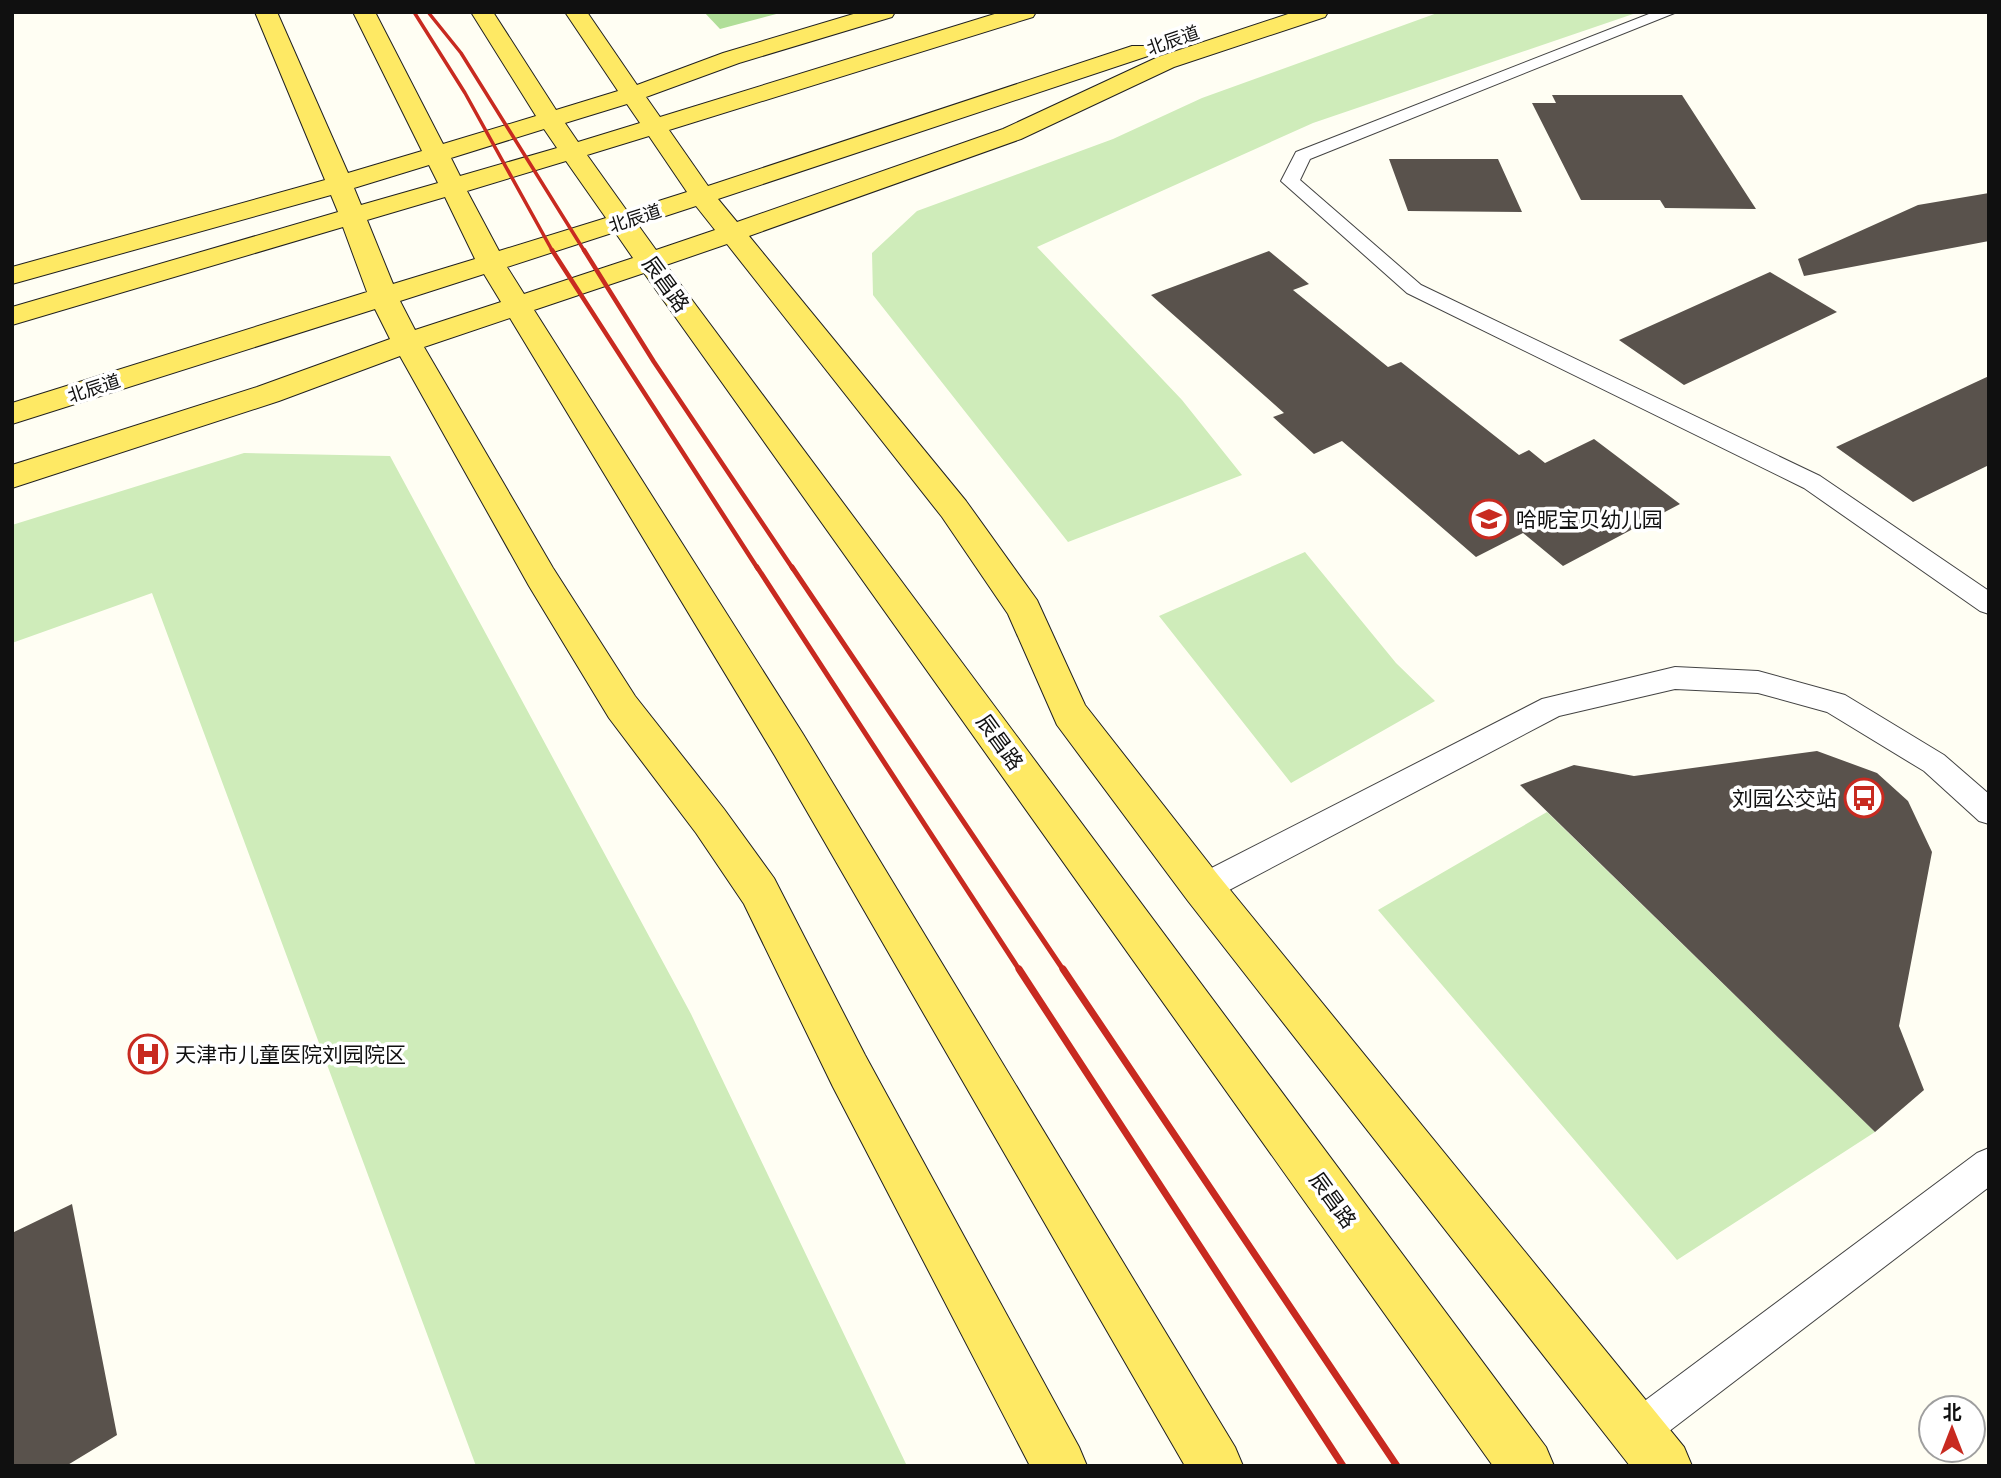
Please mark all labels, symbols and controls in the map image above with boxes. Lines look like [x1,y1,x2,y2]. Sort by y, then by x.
street label: 北辰道 [1144,20,1202,60]
street label: 北辰道 [606,199,664,237]
street label: 辰昌路 [637,251,695,317]
street label: 北辰道 [65,369,123,407]
school or university icon: 哈昵宝贝幼儿园 [1468,498,1510,540]
place label: 哈昵宝贝幼儿园 [1516,506,1663,533]
street label: 辰昌路 [971,709,1029,775]
bus stop icon: 刘园公交站 [1843,777,1885,819]
place label: 刘园公交站 [1732,785,1837,812]
hospital icon: 天津市儿童医院刘园院区 [127,1033,169,1075]
place label: 天津市儿童医院刘园院区 [175,1041,406,1068]
street label: 辰昌路 [1304,1167,1362,1233]
north arrow [1917,1394,1987,1464]
text: 北 [1942,1400,1962,1424]

